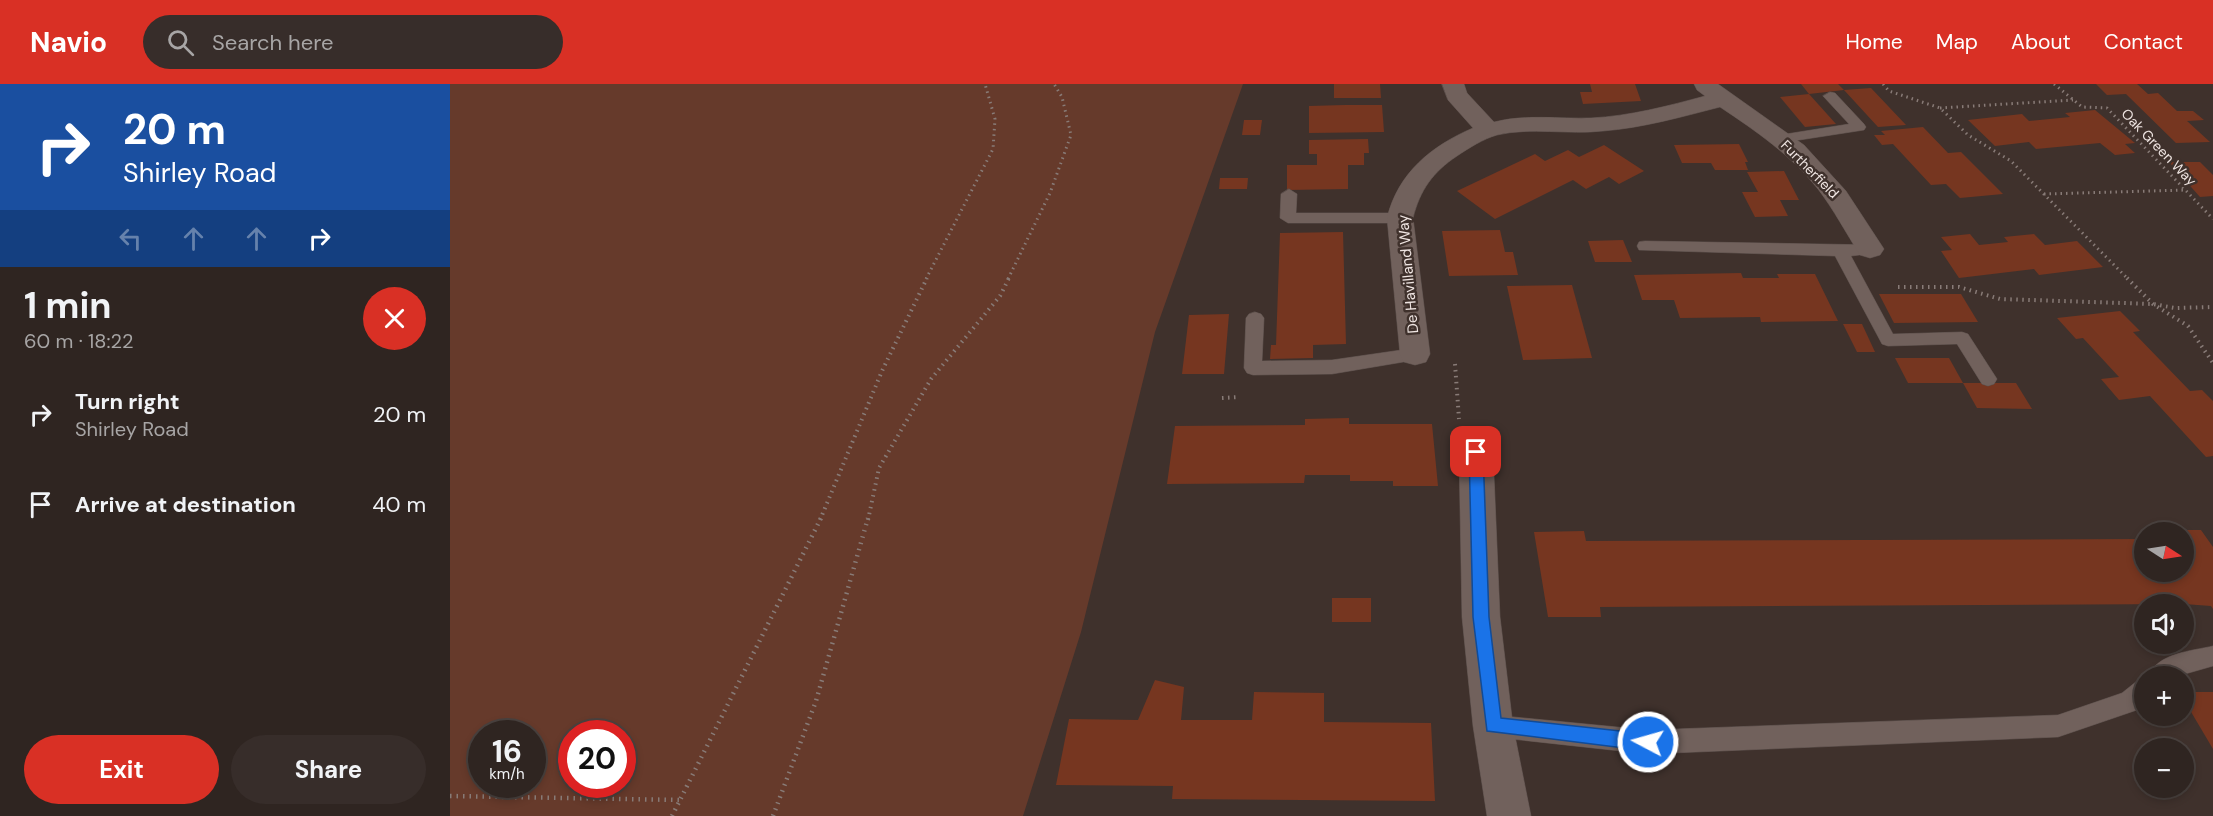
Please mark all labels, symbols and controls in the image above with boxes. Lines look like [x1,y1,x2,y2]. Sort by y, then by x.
search box [143,15,563,69]
text: Navio [30,24,107,61]
icon: search [164,26,197,59]
text: Search here [212,28,333,57]
text: Home [1845,28,1903,56]
text: Map [1936,28,1978,56]
text: About [2011,28,2071,56]
text: Contact [2104,28,2183,56]
text: 20 m [123,102,226,157]
street label: Oak Green Way [2118,105,2201,190]
icon: right [24,108,102,186]
street label: Furtherfield [1777,136,1843,202]
text: Shirley Road [123,155,277,190]
street label: De Havilland Way [1393,213,1423,334]
icon: left [114,222,147,255]
icon: ahead [177,222,210,255]
icon: ahead [240,222,273,255]
icon: right [303,222,336,255]
text: 1 min [24,282,112,329]
button: close [363,287,426,350]
text: 60 m · 18:22 [24,328,133,354]
text: Turn right [75,387,180,416]
icon: right [24,398,57,431]
text: 20 m [373,400,426,429]
text: Shirley Road [75,416,189,442]
pin [1450,426,1501,477]
icon: arrive [1459,435,1492,468]
icon: arrive [24,488,57,521]
text: Arrive at destination [75,490,296,519]
text: 40 m [372,490,426,519]
north arrow [2134,522,2194,582]
map controls [2134,522,2194,798]
button: sound [2134,594,2194,654]
button: + [2134,666,2194,726]
position arrow [1616,710,1680,774]
speed limit sign: 20 [558,720,636,798]
text: 16 [492,732,522,771]
button: Exit [24,735,219,804]
button: Share [231,735,426,804]
button: − [2134,738,2194,798]
text: km/h [489,764,525,784]

